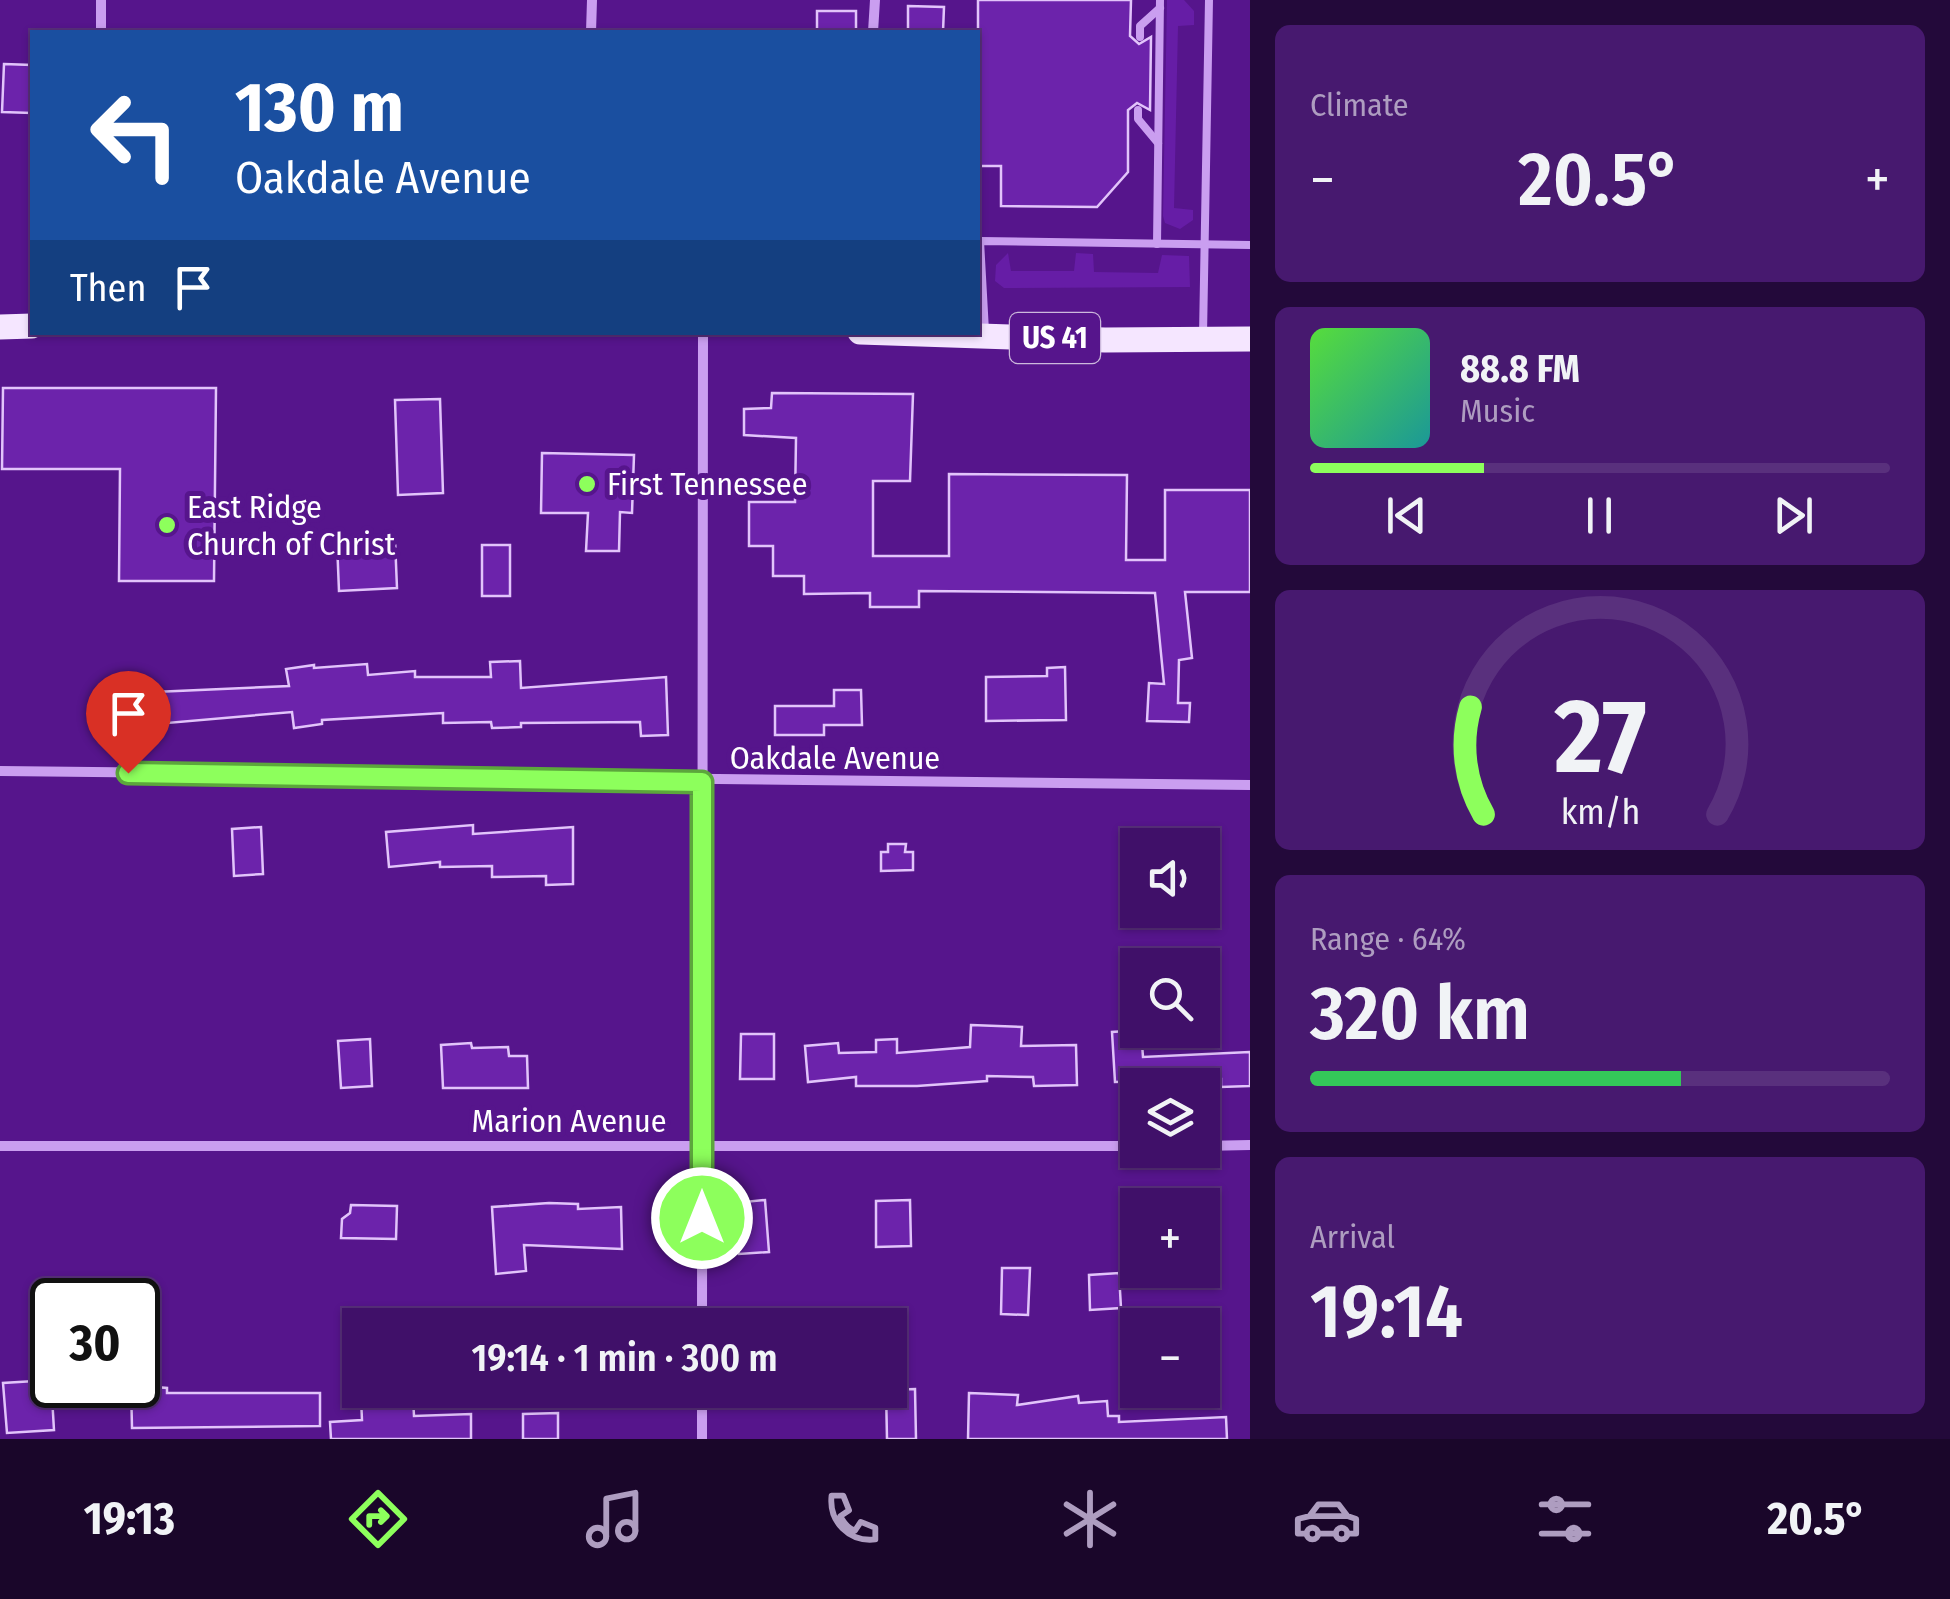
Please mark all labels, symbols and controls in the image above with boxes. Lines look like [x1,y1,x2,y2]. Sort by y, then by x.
text: 130 m [235,66,404,150]
icon: left [70,70,200,200]
text: Climate [1310,86,1409,124]
text: 20.5° [1518,135,1682,225]
text: − [1310,147,1335,213]
text: + [1865,147,1890,213]
text: Oakdale Avenue [235,151,531,205]
icon: arrive [166,260,221,315]
text: Then [70,265,146,311]
road number: US 41 [1010,313,1100,363]
text: 88.8 FM [1460,346,1580,392]
text: Music [1460,392,1535,430]
place label: First Tennessee [607,465,807,503]
marker: First Tennessee [576,473,598,495]
place label: East Ridge Church of Christ [187,488,396,563]
icon: previous [1379,488,1434,543]
icon: pause [1572,488,1627,543]
icon: next [1766,488,1821,543]
marker: East Ridge Church of Christ [156,514,178,536]
pin [86,671,171,774]
text: 27 [1553,675,1646,800]
icon: arrive [101,686,156,741]
street label: Oakdale Avenue [730,739,940,777]
text: km/h [1560,791,1640,833]
map controls [1120,828,1220,1408]
button: sound [1120,828,1220,928]
text: Range · 64% [1310,920,1466,958]
button: search [1120,948,1220,1048]
text: 320 km [1310,969,1530,1059]
button: layers [1120,1068,1220,1168]
street label: Marion Avenue [471,1102,667,1140]
position arrow [650,1166,754,1270]
button: + [1120,1188,1220,1288]
text: Arrival [1310,1218,1395,1256]
text: 19:14 [1310,1267,1463,1357]
speed limit sign: 30 [30,1278,160,1408]
button: − [1120,1308,1220,1408]
text: 19:14 · 1 min · 300 m [471,1335,778,1381]
icon: directions [343,1484,413,1554]
icon: music [580,1484,650,1554]
icon: phone [817,1484,887,1554]
icon: climate [1055,1484,1125,1554]
icon: car [1292,1484,1362,1554]
icon: filters [1530,1484,1600,1554]
text: 19:13 [84,1492,175,1546]
text: 20.5° [1767,1492,1866,1546]

